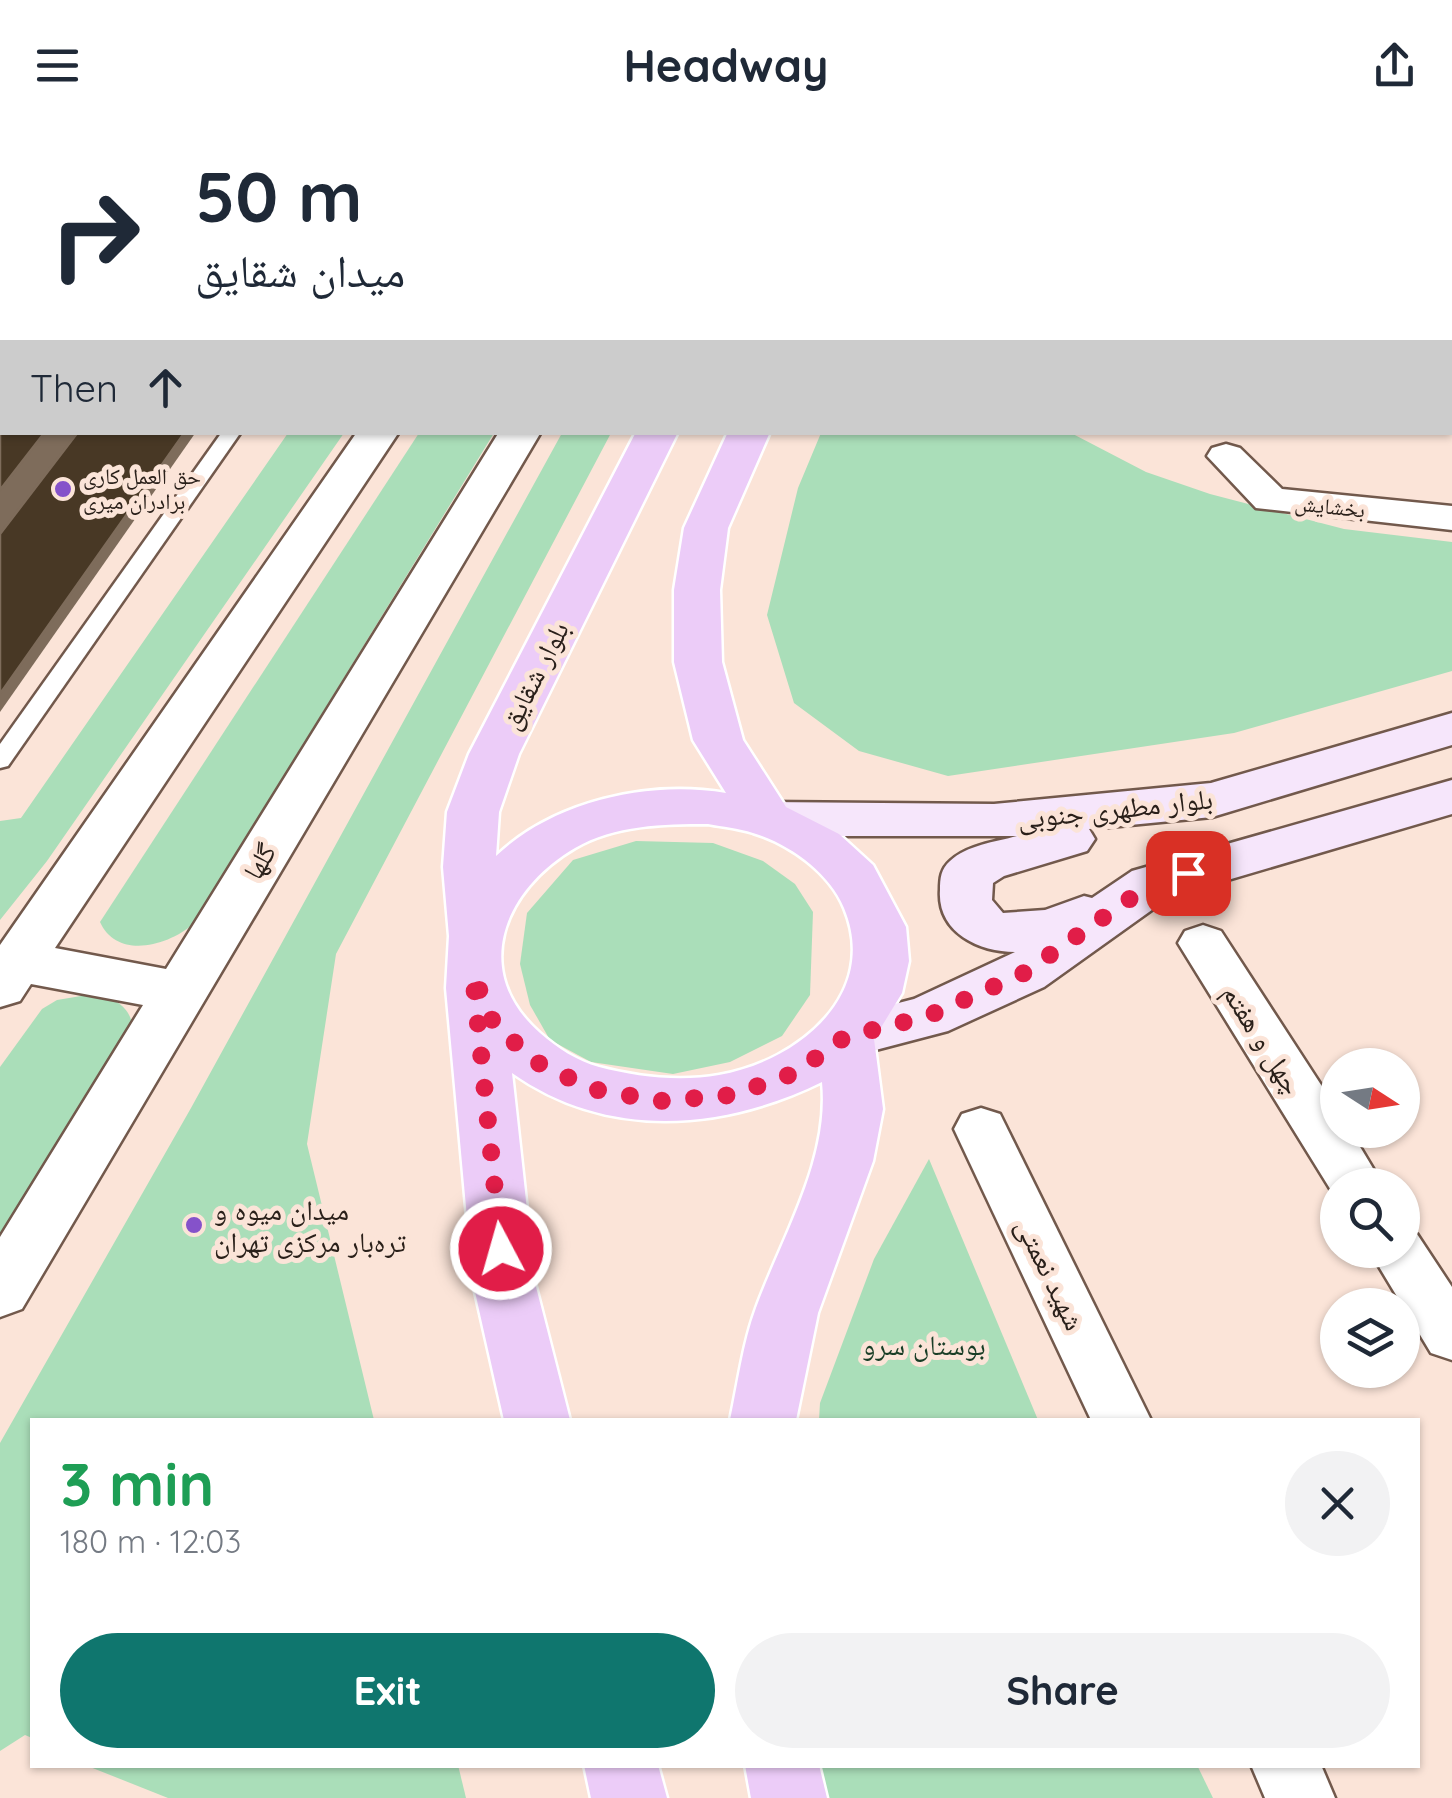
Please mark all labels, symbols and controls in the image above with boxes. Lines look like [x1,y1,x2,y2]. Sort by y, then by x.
text: Headway [623,37,829,93]
icon: menu [30,38,85,93]
icon: share [1367,38,1422,93]
text: 50 m [195,152,362,240]
icon: right [30,170,160,300]
text: میدان شقایق [195,242,405,298]
icon: ahead [138,360,193,415]
text: Then [30,364,118,412]
place label: حق العمل کاری برادران میری [83,462,201,515]
marker: حق العمل کاری برادران میری [52,478,74,500]
street label: بخشایش [1293,488,1367,524]
street label: بلوار شقایق [492,615,577,735]
street label: بلوار مطهری جنوبی [1016,780,1214,837]
pin [1146,831,1231,916]
street label: گلها [235,836,284,886]
icon: arrive [1161,846,1216,901]
street label: چهل و هفتم [1214,977,1311,1102]
north arrow [1320,1048,1420,1148]
map controls [1320,1048,1420,1388]
button: search [1320,1168,1420,1268]
place label: میدان میوه و تره‌بار مرکزی تهران [214,1192,406,1259]
position arrow [449,1197,553,1301]
street label: شهید نعمتی [1008,1212,1093,1336]
marker: میدان میوه و تره‌بار مرکزی تهران [183,1214,205,1236]
button: layers [1320,1288,1420,1388]
park label: بوستان سرو [862,1327,986,1362]
text: 3 min [60,1446,214,1521]
button: close [1285,1451,1390,1556]
text: 180 m · 12:03 [60,1521,241,1561]
button: Exit [60,1633,715,1748]
button: Share [735,1633,1390,1748]

